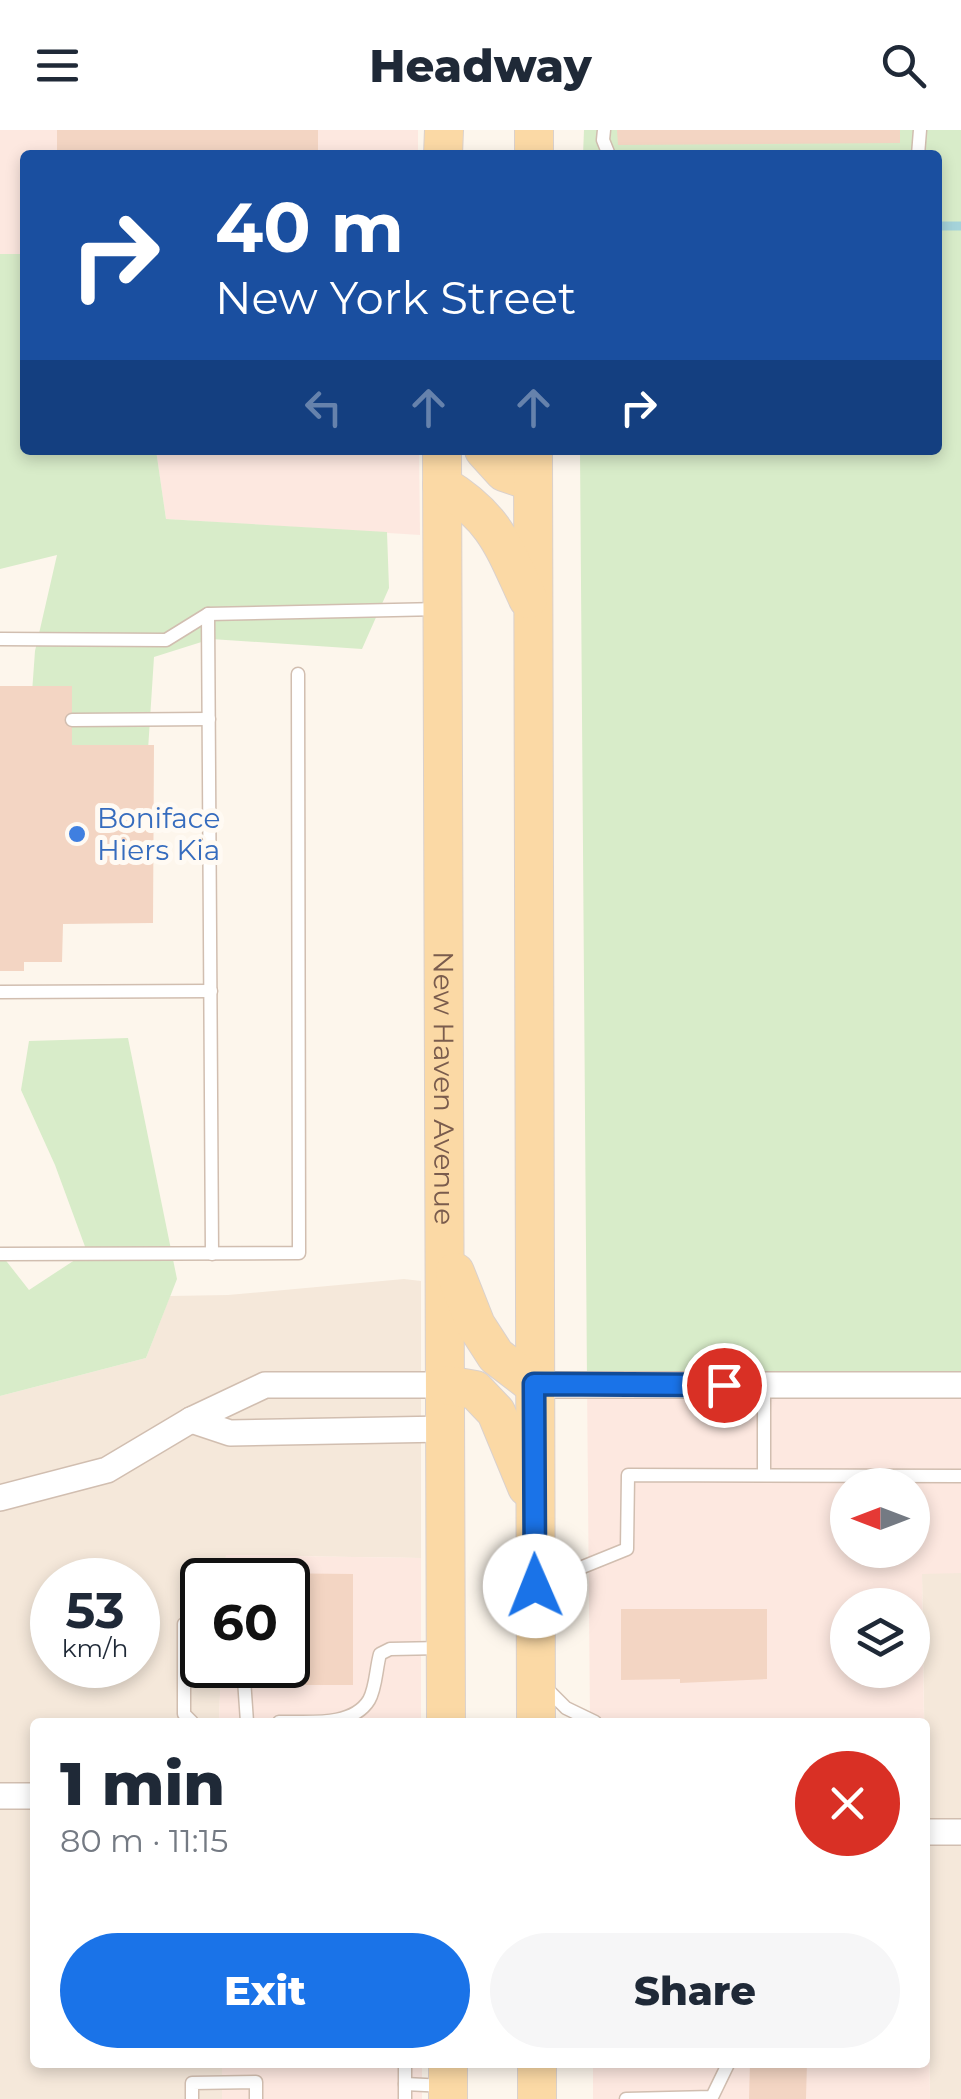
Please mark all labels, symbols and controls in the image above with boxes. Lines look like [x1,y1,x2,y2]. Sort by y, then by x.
icon: menu [30,38,85,93]
text: Headway [369,38,592,93]
icon: search [876,38,931,93]
text: 40 m [215,184,404,270]
icon: right [50,190,180,320]
text: New York Street [215,270,576,325]
icon: left [296,380,351,435]
icon: ahead [401,380,456,435]
icon: ahead [506,380,561,435]
icon: right [611,380,666,435]
place label: Boniface Hiers Kia [97,801,220,867]
marker: Boniface Hiers Kia [66,823,88,845]
street label: New Haven Avenue [427,951,461,1225]
pin [682,1343,767,1428]
icon: arrive [697,1358,752,1413]
north arrow [830,1468,930,1568]
map controls [830,1468,930,1688]
position arrow [483,1534,587,1638]
speed limit sign: 60 [180,1558,310,1688]
text: 53 [65,1580,125,1641]
button: layers [830,1588,930,1688]
text: km/h [62,1633,128,1663]
text: 1 min [60,1747,225,1820]
button: close [795,1751,900,1856]
text: 80 m · 11:15 [60,1821,228,1860]
button: Exit [60,1933,470,2048]
button: Share [490,1933,900,2048]

